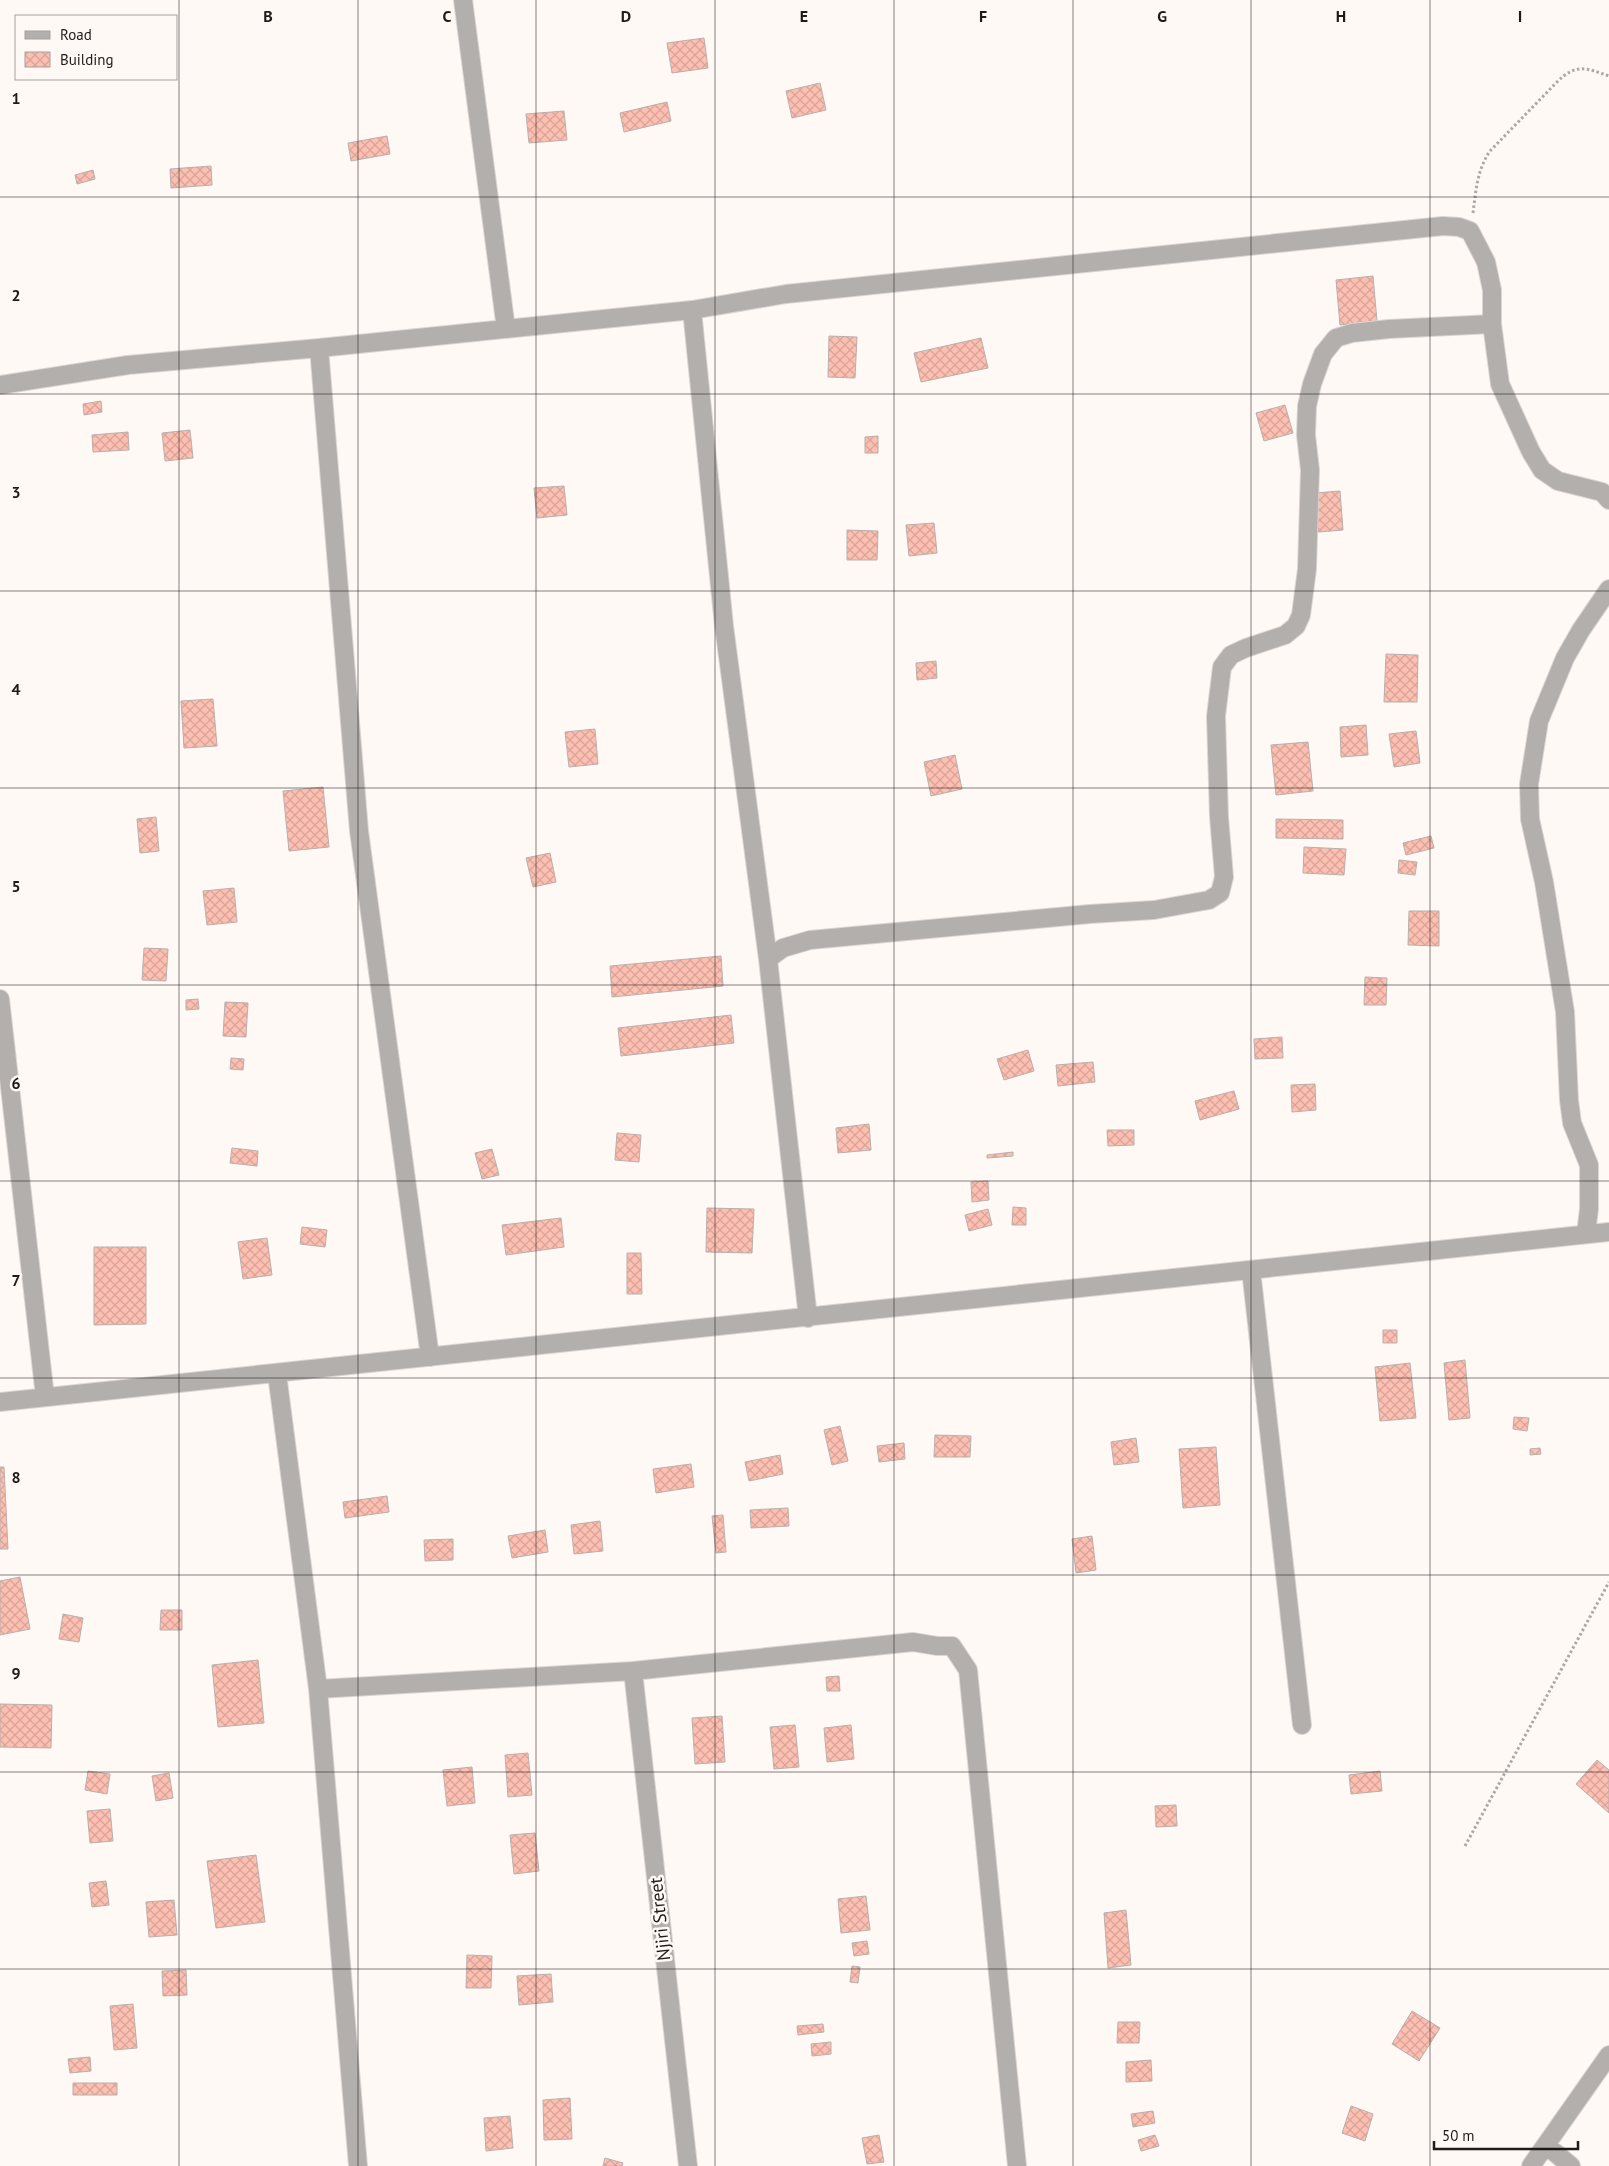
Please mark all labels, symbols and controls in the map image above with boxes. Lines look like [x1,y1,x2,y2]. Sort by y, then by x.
text: B [263,6,273,26]
text: C [443,6,452,26]
text: D [621,6,631,26]
text: E [800,6,808,26]
text: F [979,6,987,26]
text: G [1157,6,1167,26]
text: H [1336,6,1346,26]
text: I [1518,6,1522,26]
legend [15,15,178,80]
text: Road [60,25,92,44]
text: Building [60,50,114,69]
text: 1 [11,88,21,108]
text: 2 [11,285,21,305]
text: 3 [11,482,21,502]
text: 4 [11,679,21,699]
text: 5 [11,876,21,896]
text: 6 [11,1073,21,1093]
text: 7 [11,1270,21,1290]
text: 8 [11,1467,21,1487]
text: 9 [11,1663,21,1683]
street label: Njiri Street [644,1876,675,1962]
scale bar [1434,2118,1578,2150]
text: 50 m [1442,2126,1475,2145]

